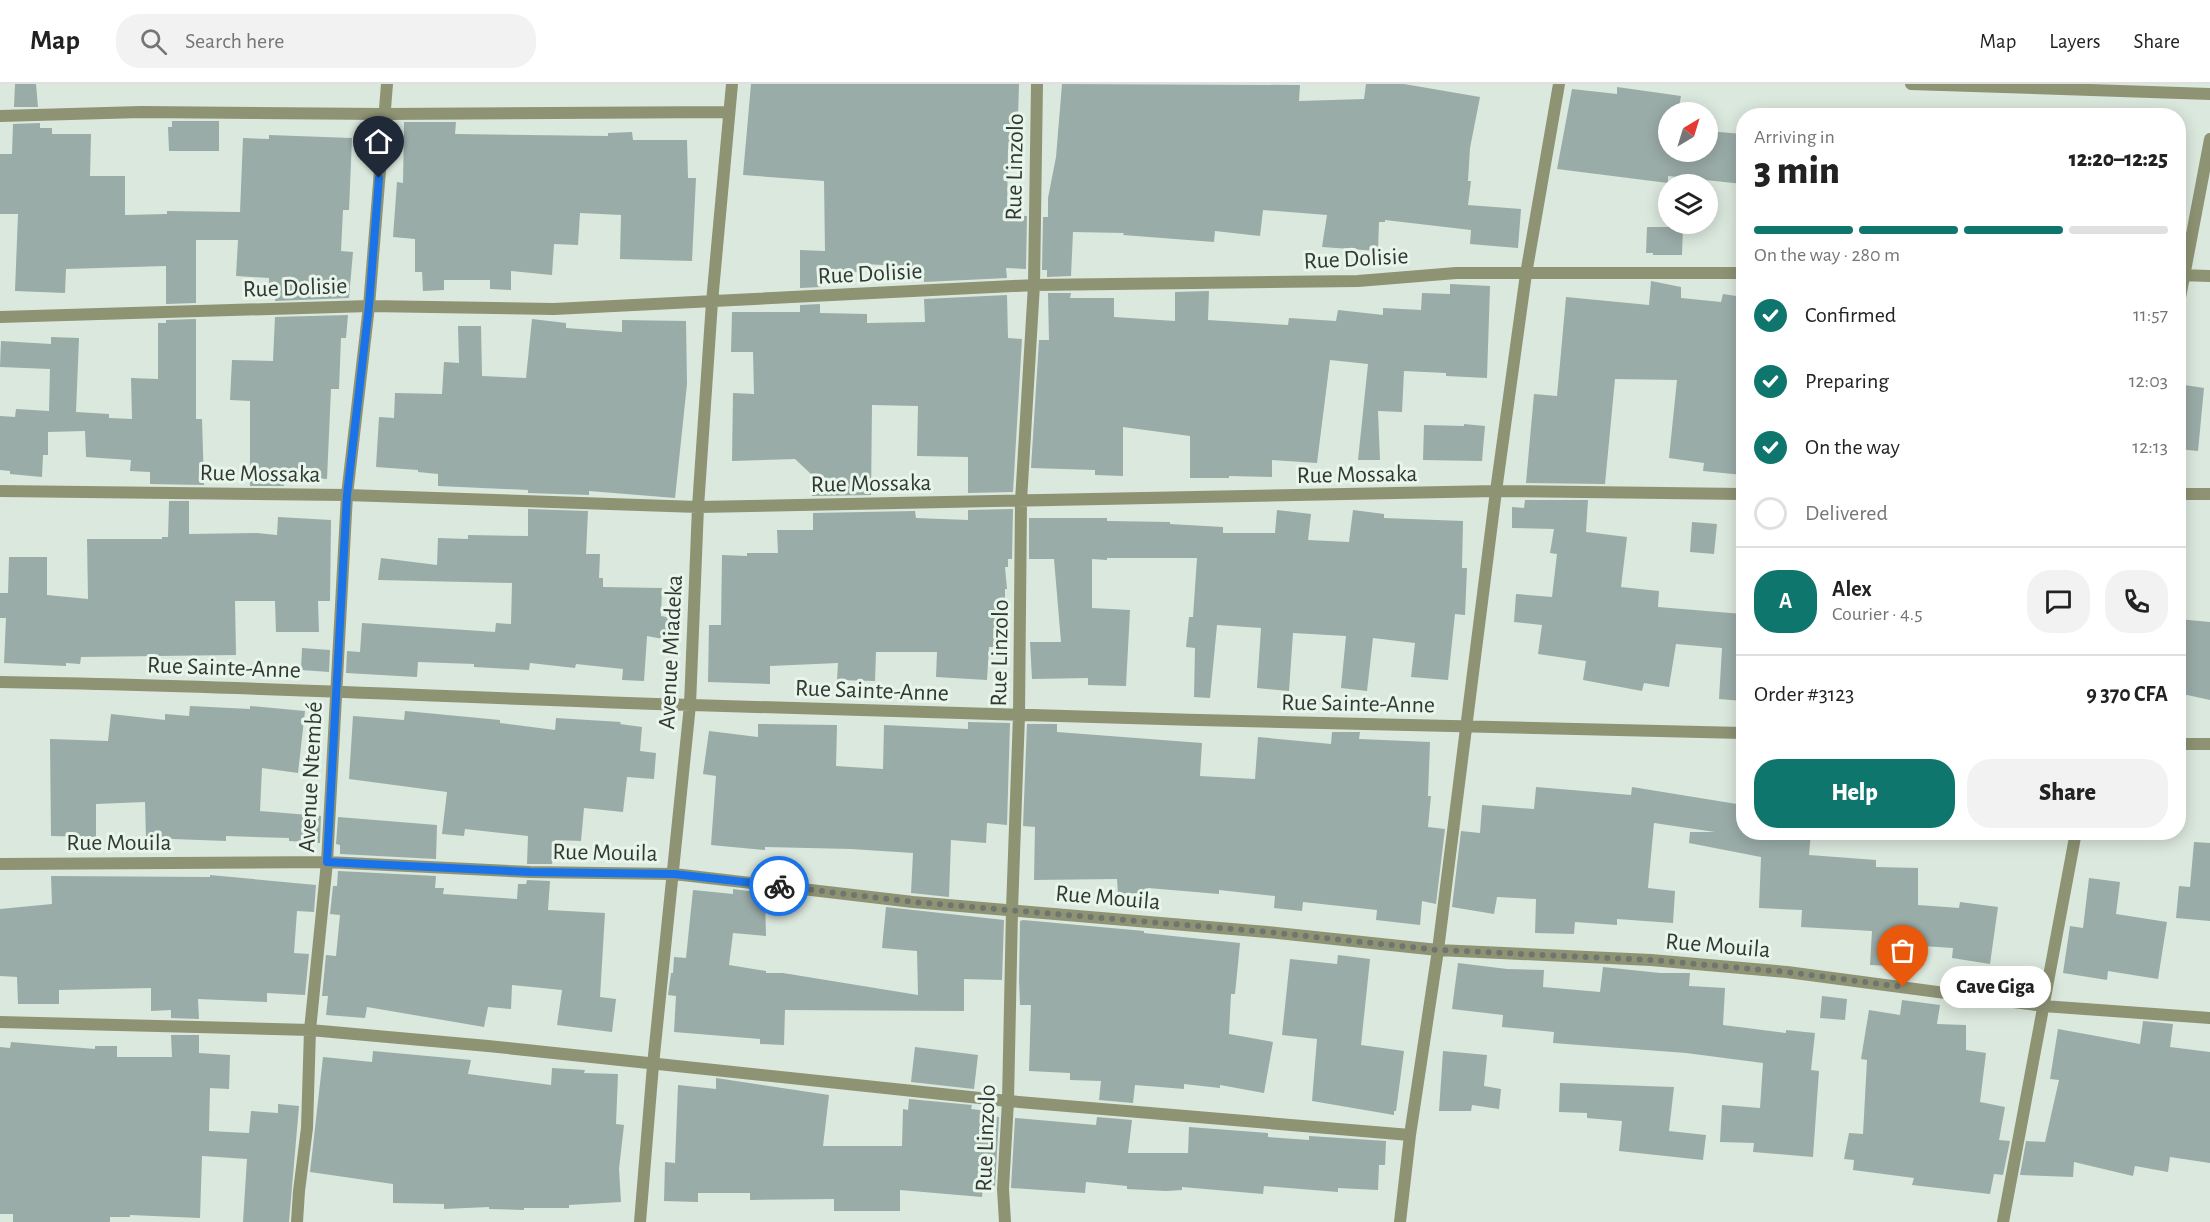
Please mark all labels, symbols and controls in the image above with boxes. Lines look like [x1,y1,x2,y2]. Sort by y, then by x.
search box [116,14,536,68]
icon: search [137,25,170,58]
text: Map [30,27,80,55]
text: Search here [185,30,284,52]
text: Map [1980,31,2016,52]
text: Layers [2049,31,2100,52]
text: Share [2133,31,2180,52]
north arrow [1658,102,1718,162]
map controls [1658,102,1718,234]
street label: Rue Linzolo [1002,113,1028,221]
pin [353,116,404,178]
icon: home [362,125,395,158]
text: Arriving in [1754,127,1835,147]
text: 12:20–12:25 [2069,148,2168,170]
text: 3 min [1754,152,1840,191]
button: layers [1658,174,1718,234]
street label: Rue Dolisie [1303,244,1409,274]
text: On the way · 280 m [1754,245,1900,265]
street label: Rue Dolisie [817,259,923,289]
street label: Rue Dolisie [242,274,348,302]
icon: check [1754,299,1787,332]
text: Confirmed [1805,304,1896,326]
text: 11:57 [2133,305,2168,325]
icon: check [1754,365,1787,398]
text: Preparing [1805,370,1889,392]
text: 12:03 [2129,371,2168,391]
icon: check [1754,431,1787,464]
text: On the way [1805,436,1900,458]
text: 12:13 [2132,437,2168,457]
street label: Rue Mossaka [199,461,321,487]
street label: Rue Mossaka [1296,462,1418,488]
street label: Rue Mossaka [810,471,932,497]
text: Delivered [1805,502,1888,524]
button: chat [2027,570,2090,633]
button: phone [2105,570,2168,633]
street label: Avenue Miadeka [655,574,687,730]
text: Alex [1832,578,1872,600]
text: A [1779,590,1792,612]
street label: Rue Linzolo [987,599,1013,707]
text: Courier · 4.5 [1832,604,1923,624]
street label: Rue Sainte-Anne [147,653,301,683]
street label: Rue Sainte-Anne [795,676,949,706]
text: Order #3123 [1754,683,1854,705]
text: 9 370 CFA [2086,683,2168,705]
street label: Rue Sainte-Anne [1281,691,1435,717]
street label: Avenue Ntembé [295,701,327,853]
button: Help [1754,759,1955,828]
button: Share [1967,759,2168,828]
street label: Rue Mouila [66,831,172,855]
street label: Rue Mouila [552,840,658,866]
courier [749,856,809,916]
icon: bike [763,870,796,903]
street label: Rue Mouila [1054,881,1161,915]
pin [1877,925,1928,987]
street label: Rue Mouila [1664,929,1771,963]
icon: bag [1886,934,1919,967]
callout: Cave Giga [1939,966,2050,1008]
text: Cave Giga [1956,977,2035,997]
street label: Rue Linzolo [972,1084,1000,1192]

